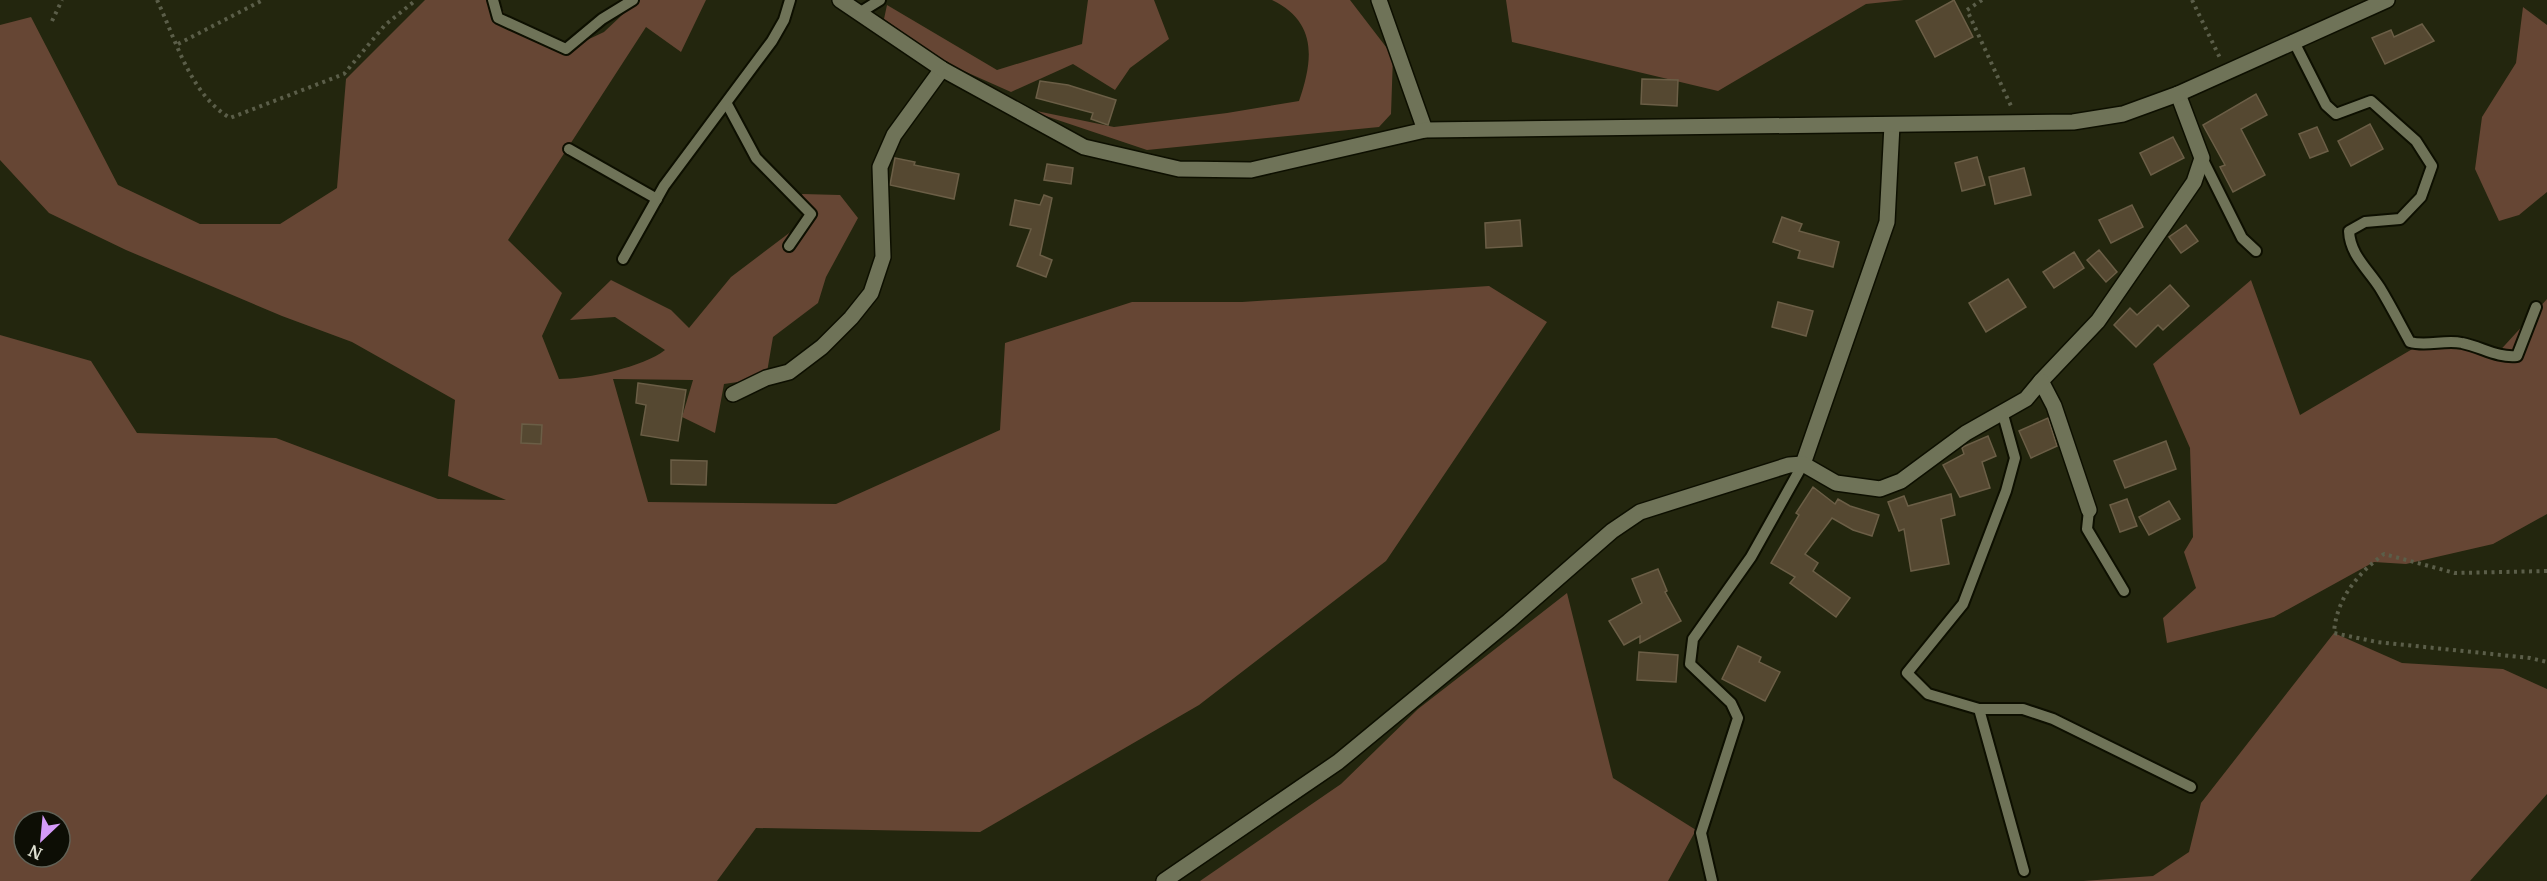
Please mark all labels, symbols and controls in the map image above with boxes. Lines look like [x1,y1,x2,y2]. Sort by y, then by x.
north arrow [12,809,72,869]
text: N [25,841,45,864]

